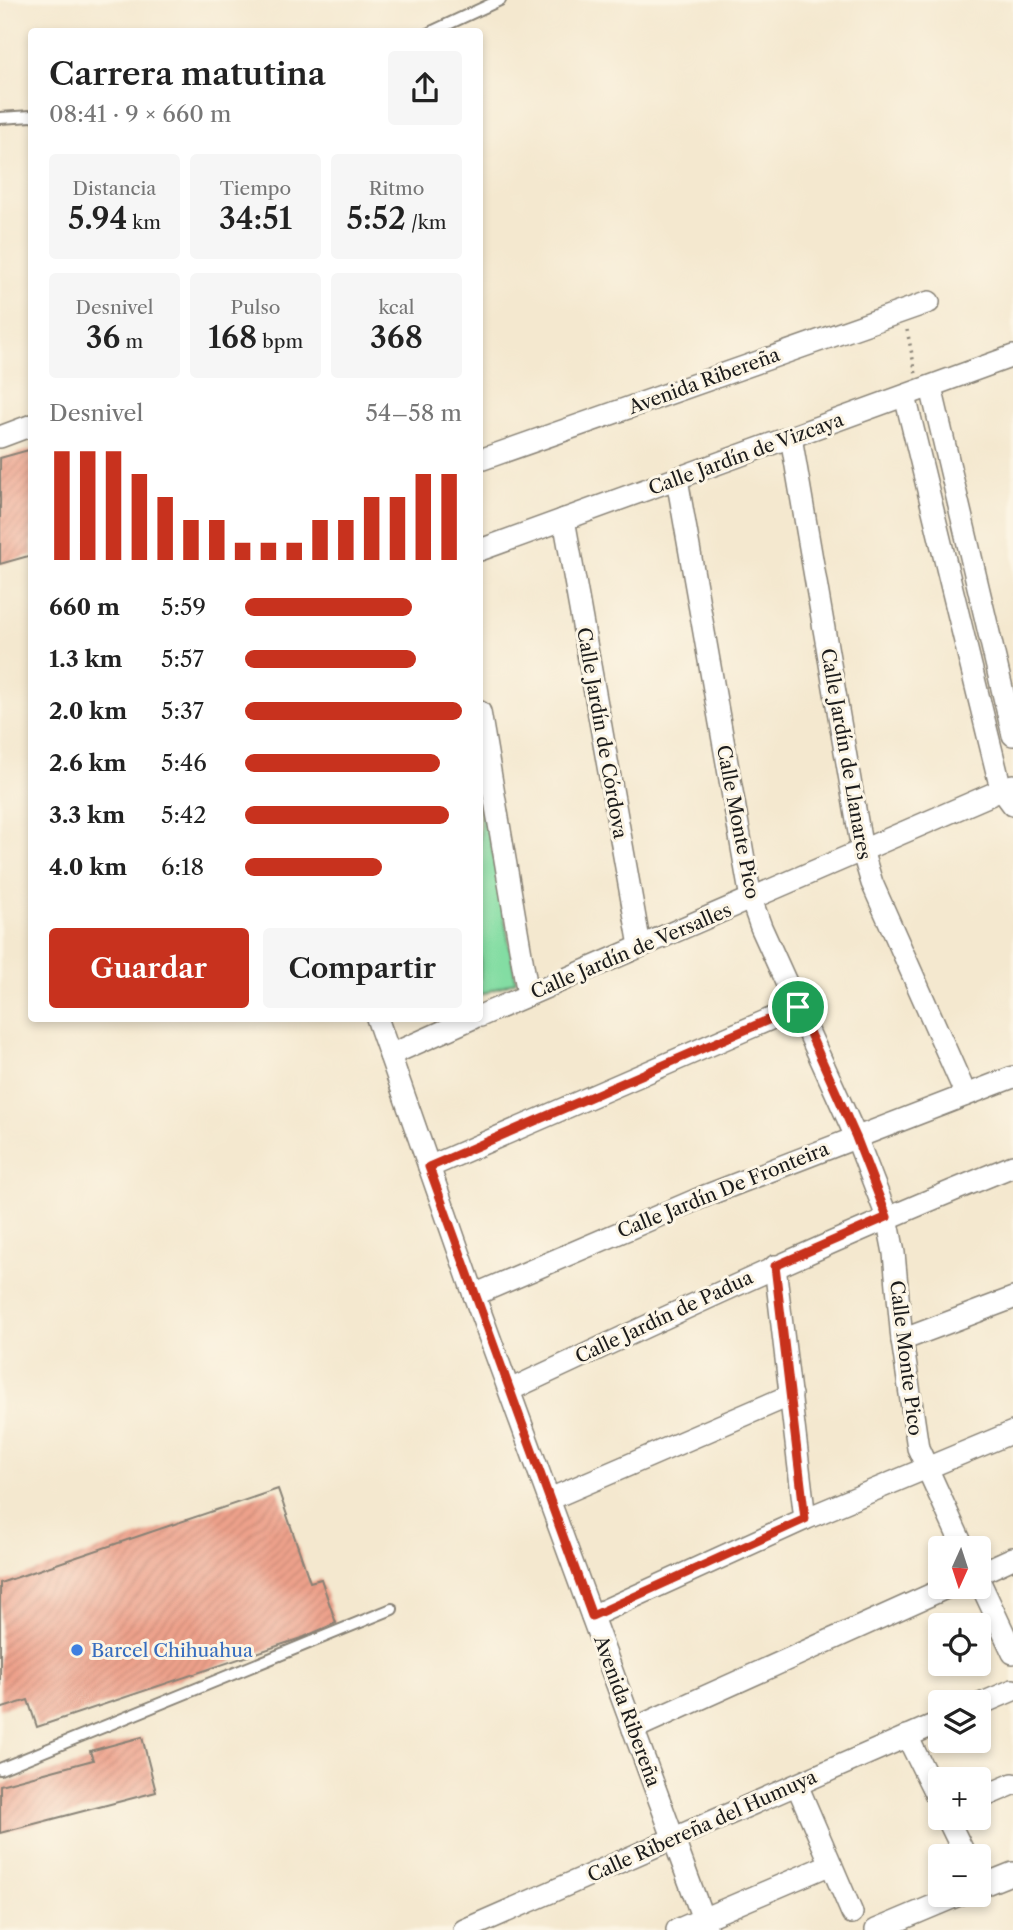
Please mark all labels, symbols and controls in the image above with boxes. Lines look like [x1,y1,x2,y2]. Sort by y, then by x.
button: share [388,51,462,125]
text: Carrera matutina [49,54,326,93]
text: 08:41 · 9 × 660 m [49,100,231,128]
text: Distancia [73,177,156,200]
text: Tiempo [220,177,291,200]
text: Ritmo [369,177,424,200]
text: 5.94 [68,200,127,237]
text: 34:51 [219,200,292,237]
text: 5:52 [347,200,406,237]
text: km [127,211,161,234]
text: /km [406,211,446,234]
text: Desnivel [76,296,153,319]
text: Pulso [231,296,280,319]
text: kcal [379,296,414,319]
text: 36 [86,319,120,356]
text: 168 [208,319,257,356]
text: 368 [370,319,423,356]
text: m [120,330,143,353]
text: bpm [257,330,303,353]
street label: Avenida Ribereña [624,343,783,419]
text: Desnivel [49,399,143,427]
text: 54–58 m [365,399,462,427]
street label: Calle Jardín de Vizcaya [645,408,847,500]
text: 660 m [49,593,120,621]
text: 5:59 [161,593,206,621]
street label: Calle Jardín de Córdova [572,626,632,840]
text: 1.3 km [49,645,123,673]
text: 5:57 [161,645,204,673]
street label: Calle Jardín de Llanares [816,647,876,861]
text: 2.0 km [49,697,127,725]
text: 5:37 [161,697,204,725]
street label: Calle Monte Pico [712,743,764,901]
text: 2.6 km [49,749,127,777]
text: 5:46 [161,749,207,777]
text: 3.3 km [49,801,125,829]
text: 5:42 [161,801,206,829]
text: 4.0 km [49,853,127,881]
text: 6:18 [161,853,204,881]
street label: Calle Jardín de Versalles [527,898,735,1004]
button: Guardar [49,928,249,1008]
button: Compartir [263,928,462,1008]
pin [768,977,828,1037]
icon: arrive [779,988,817,1026]
street label: Calle Jardín De Fronteira [614,1137,832,1243]
street label: Calle Jardín de Padua [572,1266,756,1368]
street label: Calle Monte Pico [885,1279,927,1437]
north arrow [928,1536,990,1600]
map controls [928,1536,991,1907]
button: locate [928,1613,991,1676]
street label: Avenida Ribereña [589,1631,665,1790]
place label: Barcel Chihuahua [91,1639,253,1662]
marker: Barcel Chihuahua [69,1642,85,1658]
button: layers [928,1690,991,1753]
street label: Calle Ribereña del Humuya [584,1765,820,1887]
button: + [928,1767,991,1830]
button: − [928,1844,991,1907]

